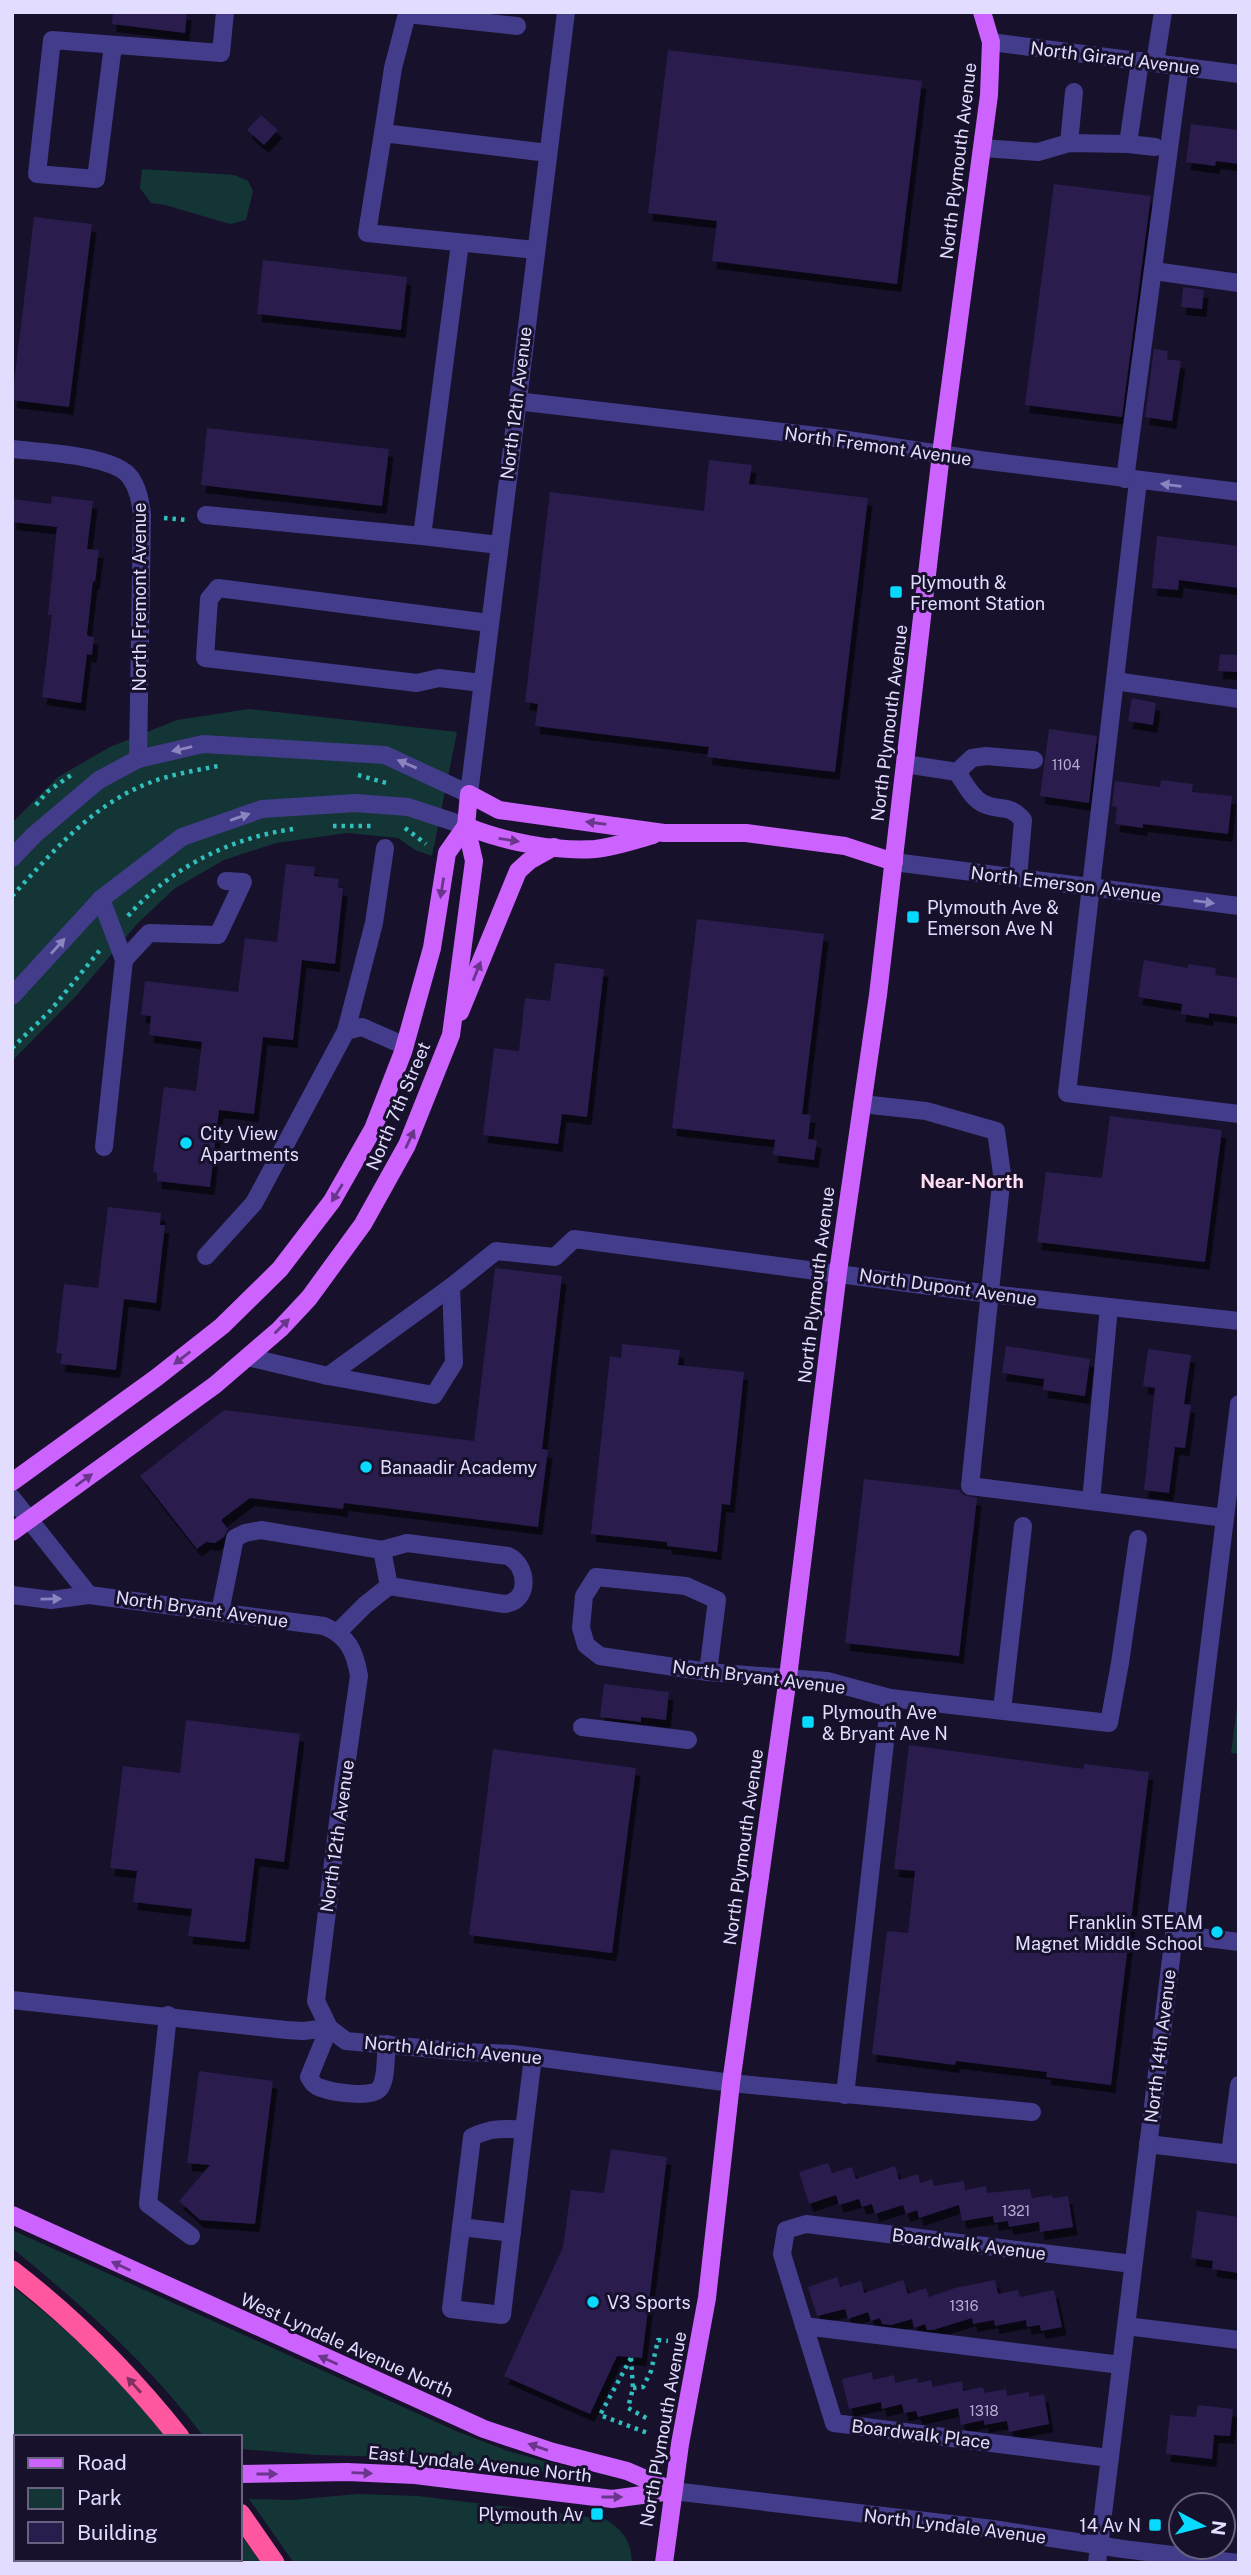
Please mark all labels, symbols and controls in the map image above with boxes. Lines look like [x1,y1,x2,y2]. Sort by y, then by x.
street label: North Girard Avenue [1029,37,1201,79]
street label: North Plymouth Avenue [936,61,980,261]
street label: North 12th Avenue [496,325,536,481]
street label: North Fremont Avenue [783,422,973,470]
one-way arrow [1160,479,1182,490]
street label: North Fremont Avenue [129,503,150,691]
place label: Plymouth & Fremont Station [910,572,1045,614]
marker: Plymouth & Fremont Station [888,584,904,600]
street label: North Plymouth Avenue [867,623,911,823]
one-way arrow [171,744,193,755]
house number: 1104 [1052,757,1081,773]
one-way arrow [397,758,417,770]
one-way arrow [230,811,251,822]
one-way arrow [585,818,607,829]
one-way arrow [498,835,520,846]
street label: North Emerson Avenue [970,862,1162,906]
one-way arrow [436,877,447,899]
one-way arrow [1194,896,1216,907]
place label: Plymouth Ave & Emerson Ave N [927,897,1059,939]
marker: Plymouth Ave & Emerson Ave N [905,909,921,925]
one-way arrow [50,938,66,955]
one-way arrow [472,961,483,982]
street label: North 7th Street [362,1039,434,1173]
place label: City View Apartments [200,1123,299,1165]
one-way arrow [404,1129,416,1149]
marker: City View Apartments [178,1135,194,1151]
district label: Near-North [920,1170,1024,1192]
one-way arrow [331,1184,344,1203]
street label: North Plymouth Avenue [794,1185,838,1385]
street label: North Dupont Avenue [858,1264,1038,1310]
one-way arrow [274,1317,291,1334]
one-way arrow [173,1350,191,1365]
place label: Banaadir Academy [380,1457,537,1478]
marker: Banaadir Academy [358,1459,374,1475]
one-way arrow [75,1473,93,1487]
street label: North Bryant Avenue [114,1586,290,1632]
one-way arrow [40,1593,62,1605]
street label: North Bryant Avenue [671,1656,847,1698]
place label: Plymouth Ave & Bryant Ave N [822,1702,948,1744]
marker: Plymouth Ave & Bryant Ave N [800,1714,816,1730]
street label: North Plymouth Avenue [719,1747,767,1947]
street label: North 12th Avenue [316,1758,358,1914]
place label: Franklin STEAM Magnet Middle School [1015,1912,1203,1954]
marker: Franklin STEAM Magnet Middle School [1209,1924,1225,1940]
street label: North 14th Avenue [1140,1968,1180,2124]
street label: North Aldrich Avenue [363,2032,543,2068]
house number: 1321 [1002,2203,1030,2219]
street label: Boardwalk Avenue [891,2224,1047,2264]
one-way arrow [111,2260,131,2271]
street label: West Lyndale Avenue North [237,2289,457,2401]
place label: V3 Sports [607,2292,691,2313]
marker: V3 Sports [585,2294,601,2310]
house number: 1316 [950,2298,979,2314]
street label: North Plymouth Avenue [635,2330,691,2528]
one-way arrow [318,2354,338,2366]
one-way arrow [127,2377,143,2394]
house number: 1318 [969,2403,999,2419]
street label: Boardwalk Place [850,2415,992,2453]
legend [14,2435,242,2561]
one-way arrow [528,2441,549,2452]
street label: East Lyndale Avenue North [367,2442,593,2486]
text: Road [77,2450,127,2475]
one-way arrow [256,2468,278,2480]
one-way arrow [351,2468,373,2479]
text: Park [77,2485,122,2510]
north arrow [1167,2491,1237,2561]
one-way arrow [601,2492,623,2503]
place label: Plymouth Av [478,2504,583,2525]
street label: North Lyndale Avenue [862,2504,1048,2548]
marker: Plymouth Av [589,2506,605,2522]
place label: 14 Av N [1079,2515,1141,2536]
marker: 14 Av N [1147,2517,1163,2533]
text: N [1207,2519,1231,2537]
text: Building [77,2520,158,2545]

